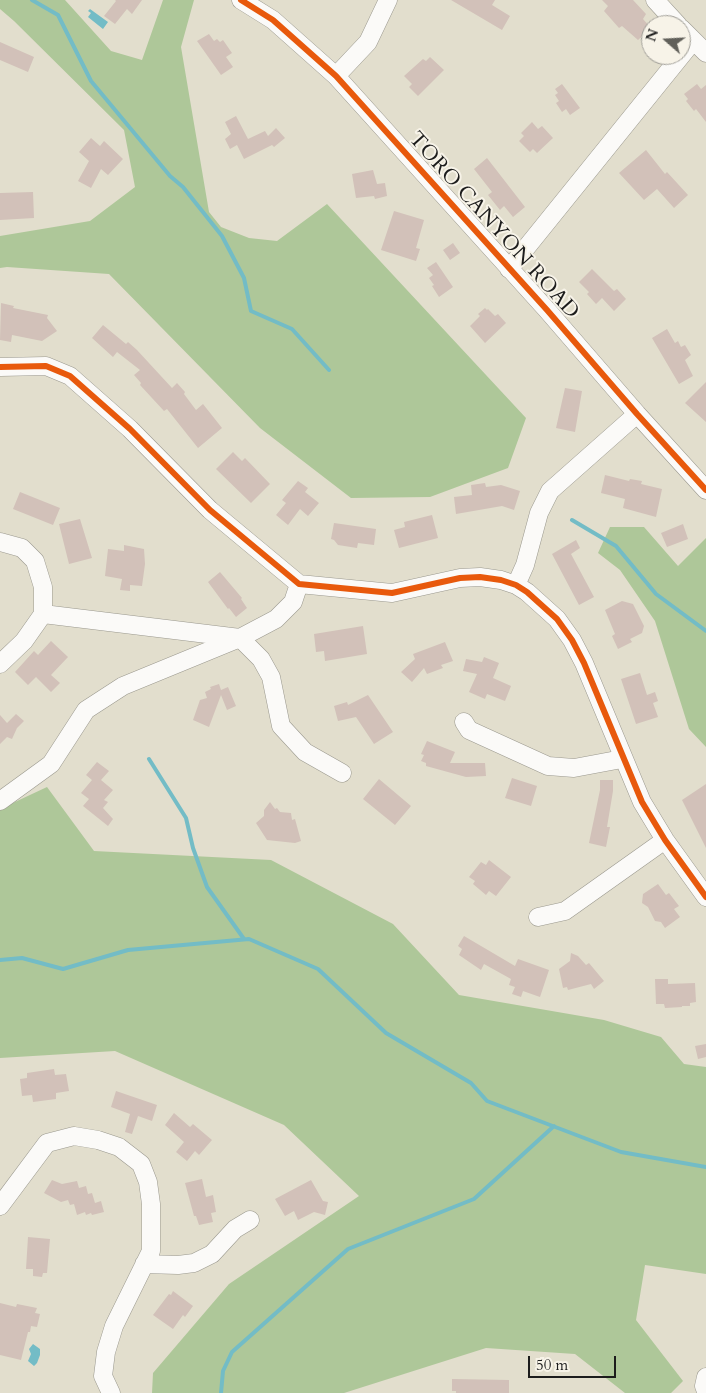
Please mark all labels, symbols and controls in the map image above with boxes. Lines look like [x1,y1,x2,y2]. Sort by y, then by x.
north arrow [641,15,691,65]
text: N [641,26,663,44]
street label: TORO CANYON ROAD [402,127,584,325]
scale bar [531,1346,618,1378]
text: 50 m [536,1355,568,1375]

